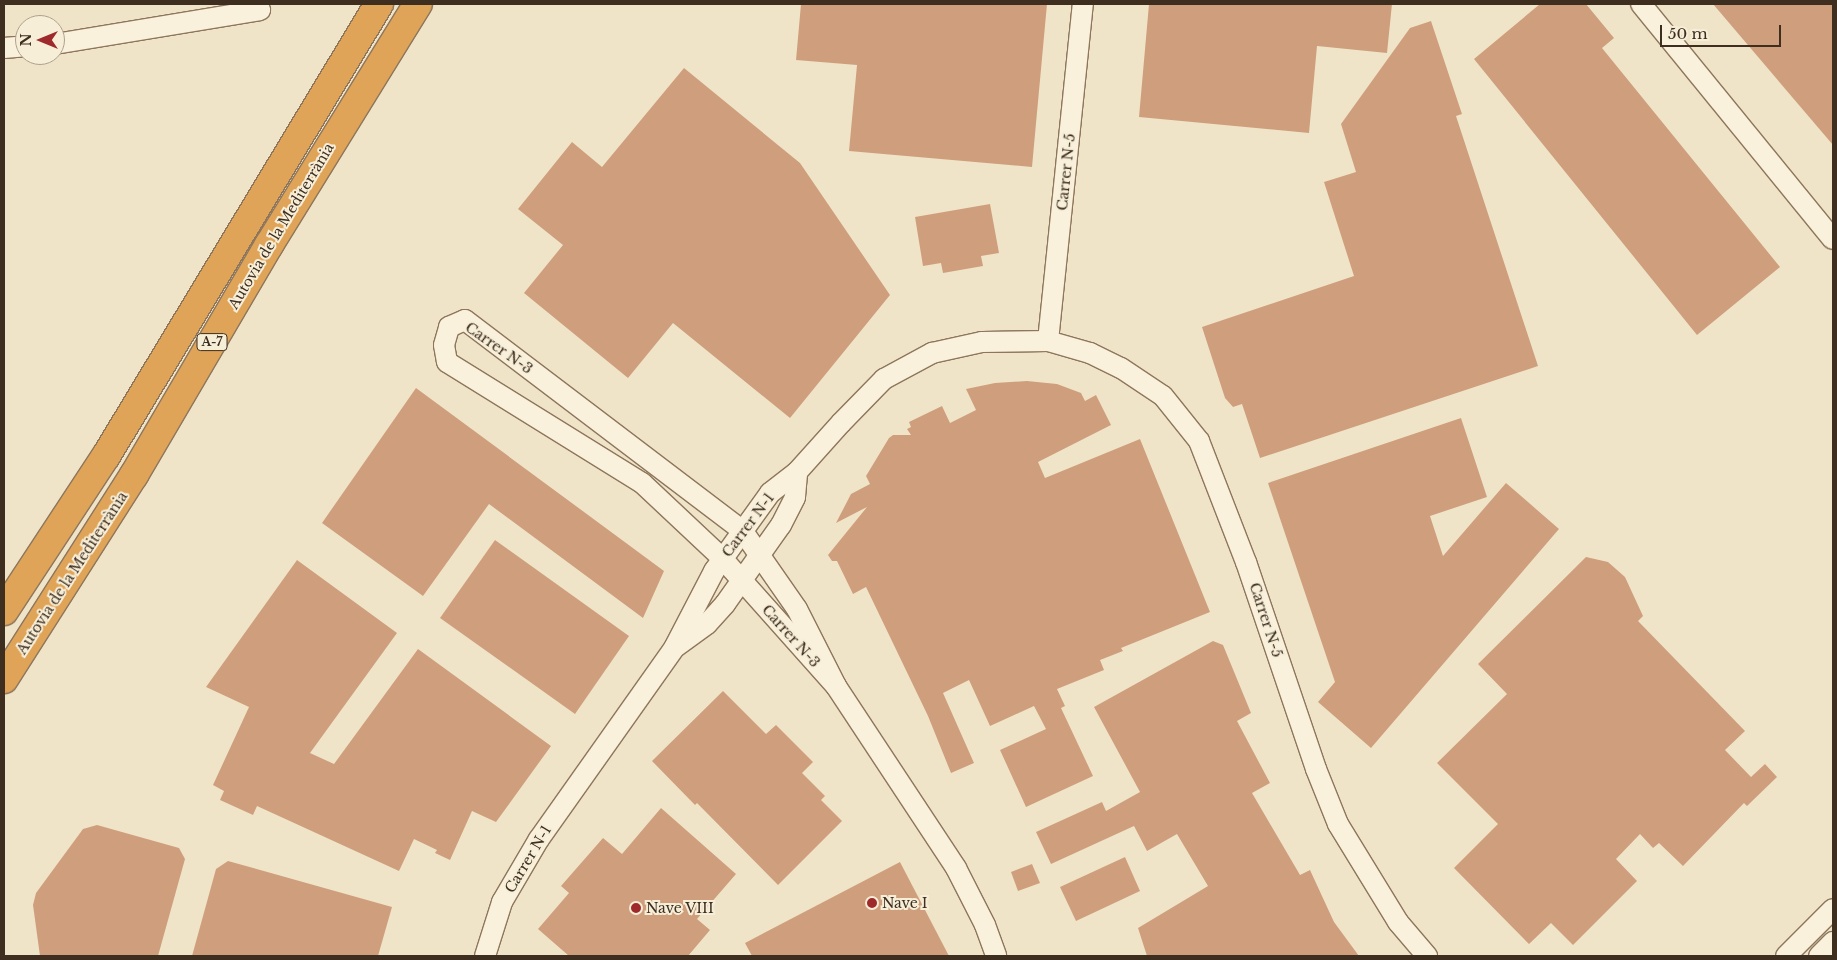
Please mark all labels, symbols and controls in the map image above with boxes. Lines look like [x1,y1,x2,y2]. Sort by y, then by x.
north arrow [15,15,65,65]
scale bar [1662,15,1783,47]
text: 50 m [1668,24,1708,43]
text: N [17,33,35,47]
street label: Carrer N-5 [1054,132,1078,212]
street label: Autovia de la Mediterrània [225,140,337,312]
street label: Carrer N-3 [462,319,536,377]
road number: A-7 [196,332,228,352]
street label: Autovia de la Mediterrània [13,488,131,658]
street label: Carrer N-1 [718,490,778,560]
street label: Carrer N-5 [1246,580,1286,660]
street label: Carrer N-3 [758,601,824,671]
street label: Carrer N-1 [501,822,555,896]
place label: Nave I [882,895,928,911]
marker: Nave I [866,897,878,909]
place label: Nave VIII [646,900,714,916]
marker: Nave VIII [630,902,642,914]

